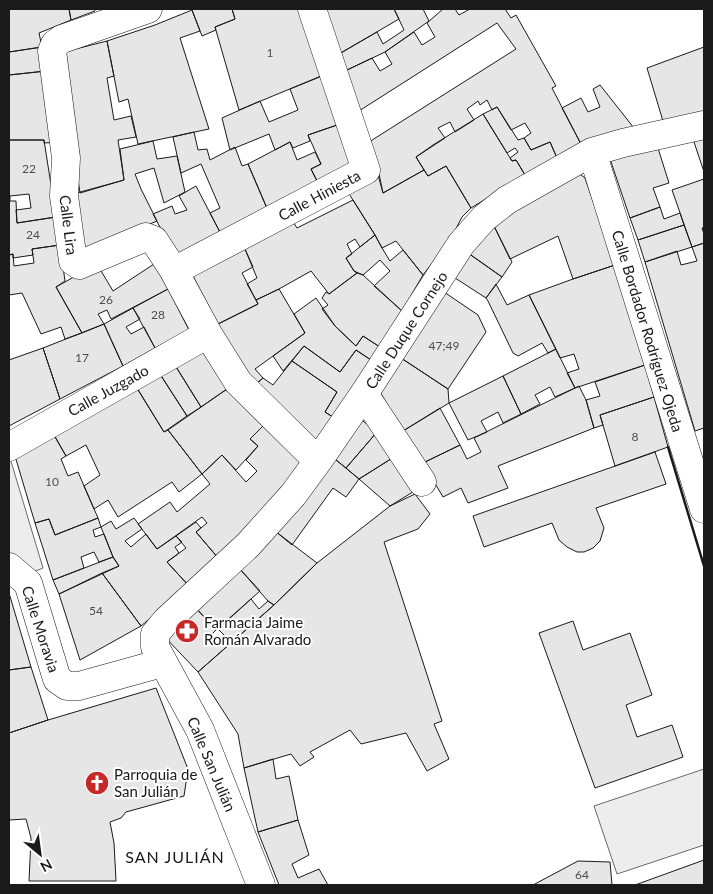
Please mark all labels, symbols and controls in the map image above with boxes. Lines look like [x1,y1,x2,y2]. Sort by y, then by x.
house number: 1 [267,45,274,60]
house number: 22 [22,161,36,176]
street label: Calle Hiniesta [275,166,363,224]
street label: Calle Lira [56,194,82,256]
house number: 24 [26,227,40,242]
street label: Calle Bordador Rodríguez Ojeda [609,228,687,434]
street label: Calle Duque Cornejo [361,268,451,392]
house number: 26 [99,292,113,307]
house number: 28 [151,307,165,322]
house number: 47;49 [429,338,460,353]
house number: 17 [75,350,89,365]
street label: Calle Juzgado [65,360,151,420]
house number: 8 [632,429,639,444]
house number: 10 [45,474,59,489]
street label: Calle Moravia [19,583,63,675]
house number: 54 [89,603,103,618]
place label: Farmacia Jaime Román Alvarado [204,613,311,648]
pharmacy icon: Farmacia Jaime Román Alvarado [174,618,200,644]
street label: Calle San Julián [184,714,240,814]
place label: Parroquia de San Julián [114,765,197,800]
church icon: Parroquia de San Julián [84,770,110,796]
north arrow [15,829,65,879]
district label: SAN JULIÁN [125,847,225,866]
text: N [38,856,55,876]
house number: 64 [575,867,589,882]

